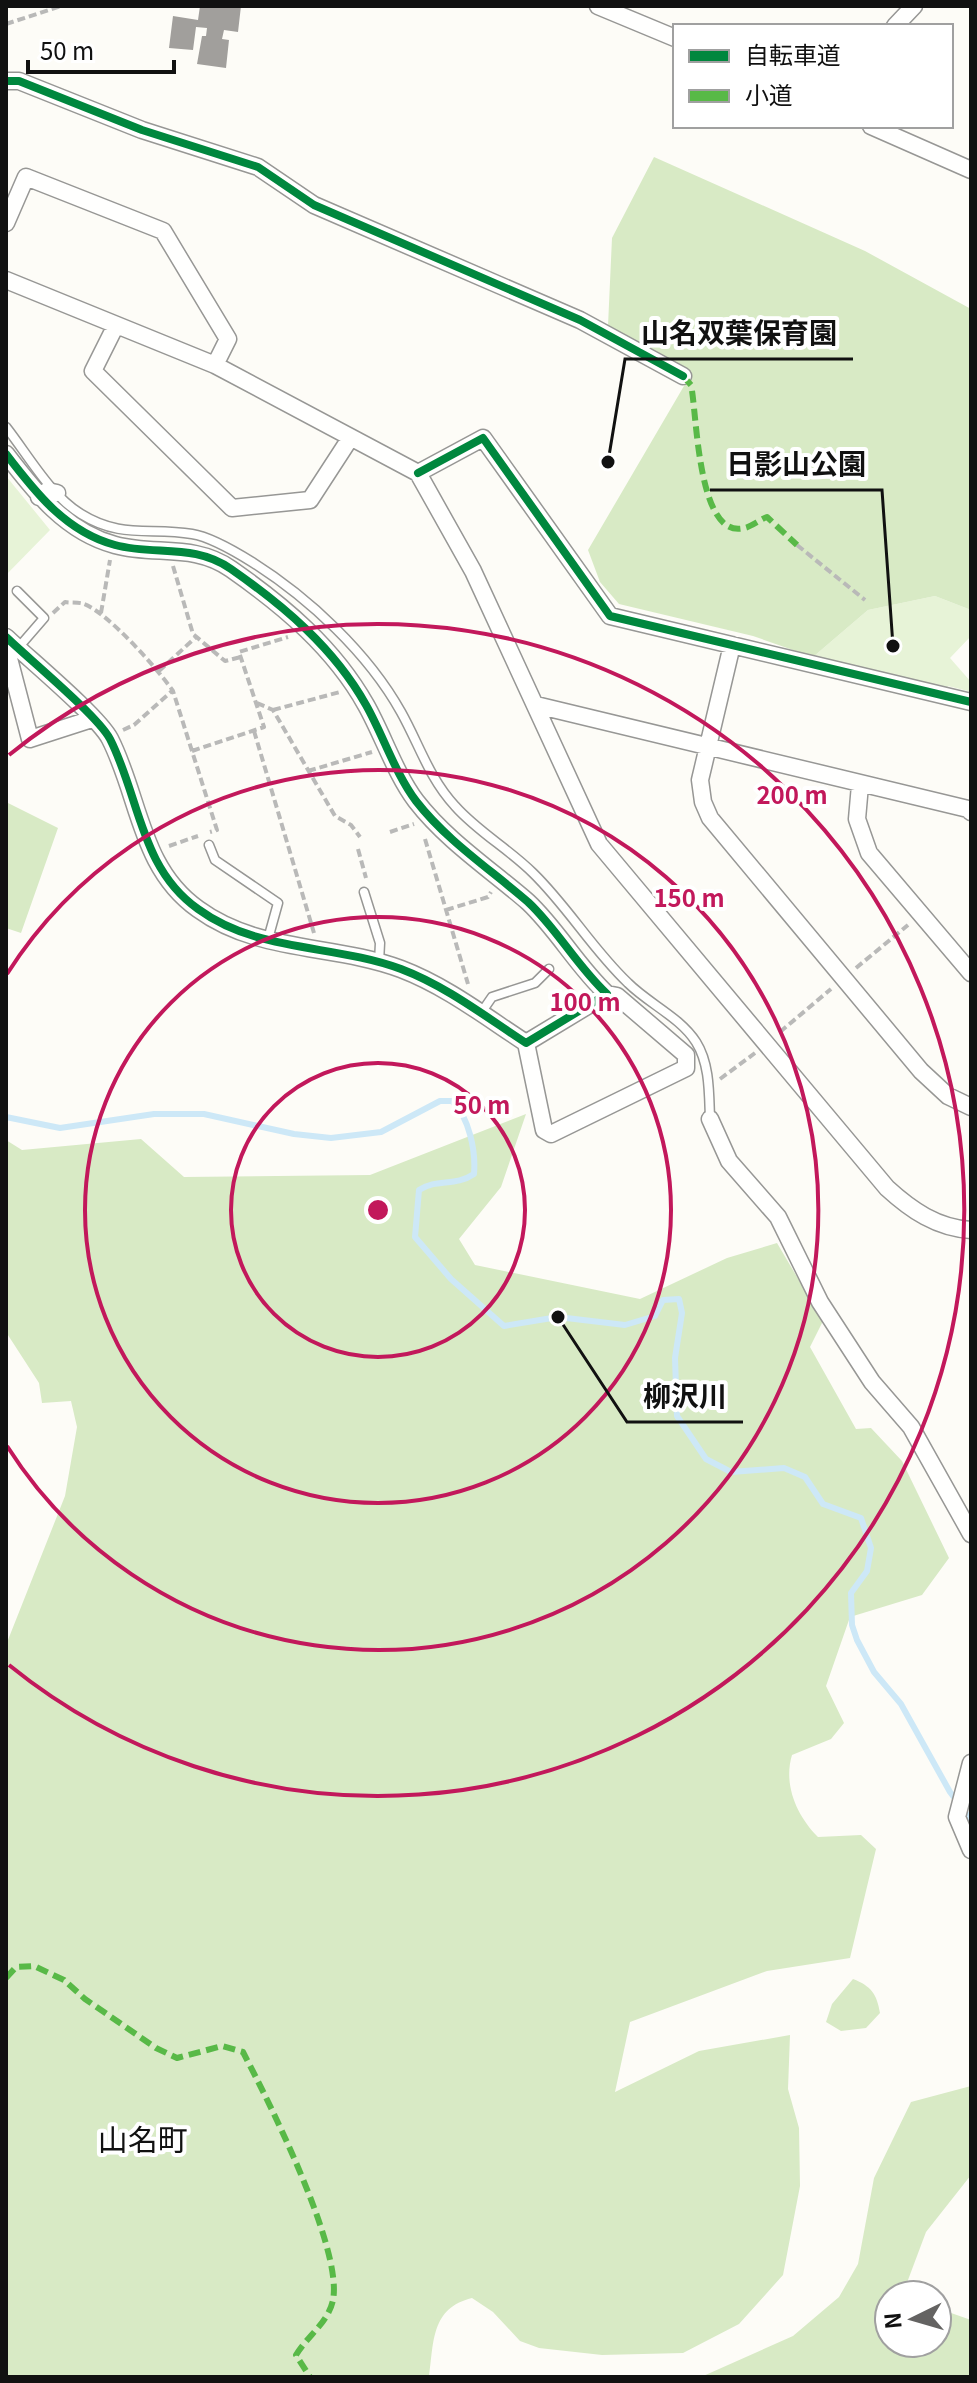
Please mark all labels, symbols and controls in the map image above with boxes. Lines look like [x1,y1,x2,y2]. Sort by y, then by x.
scale bar [28,24,174,74]
legend [673,24,953,128]
text: 50 m [40,32,94,67]
text: 自転車道 [745,36,841,71]
text: 小道 [745,76,793,111]
callout: 山名双葉保育園 [625,307,853,359]
text: 山名双葉保育園 [641,311,837,351]
callout: 日影山公園 [710,438,882,490]
text: 日影山公園 [726,442,866,482]
text: 200 m [756,776,828,811]
text: 150 m [653,879,725,914]
text: 100 m [549,983,621,1018]
text: 50 m [454,1086,510,1121]
centre of rings [364,1196,392,1224]
callout: 柳沢川 [627,1370,743,1422]
text: 柳沢川 [643,1374,727,1414]
district label: 山名町 [98,2116,188,2160]
north arrow [873,2279,953,2359]
text: N [874,2311,908,2331]

